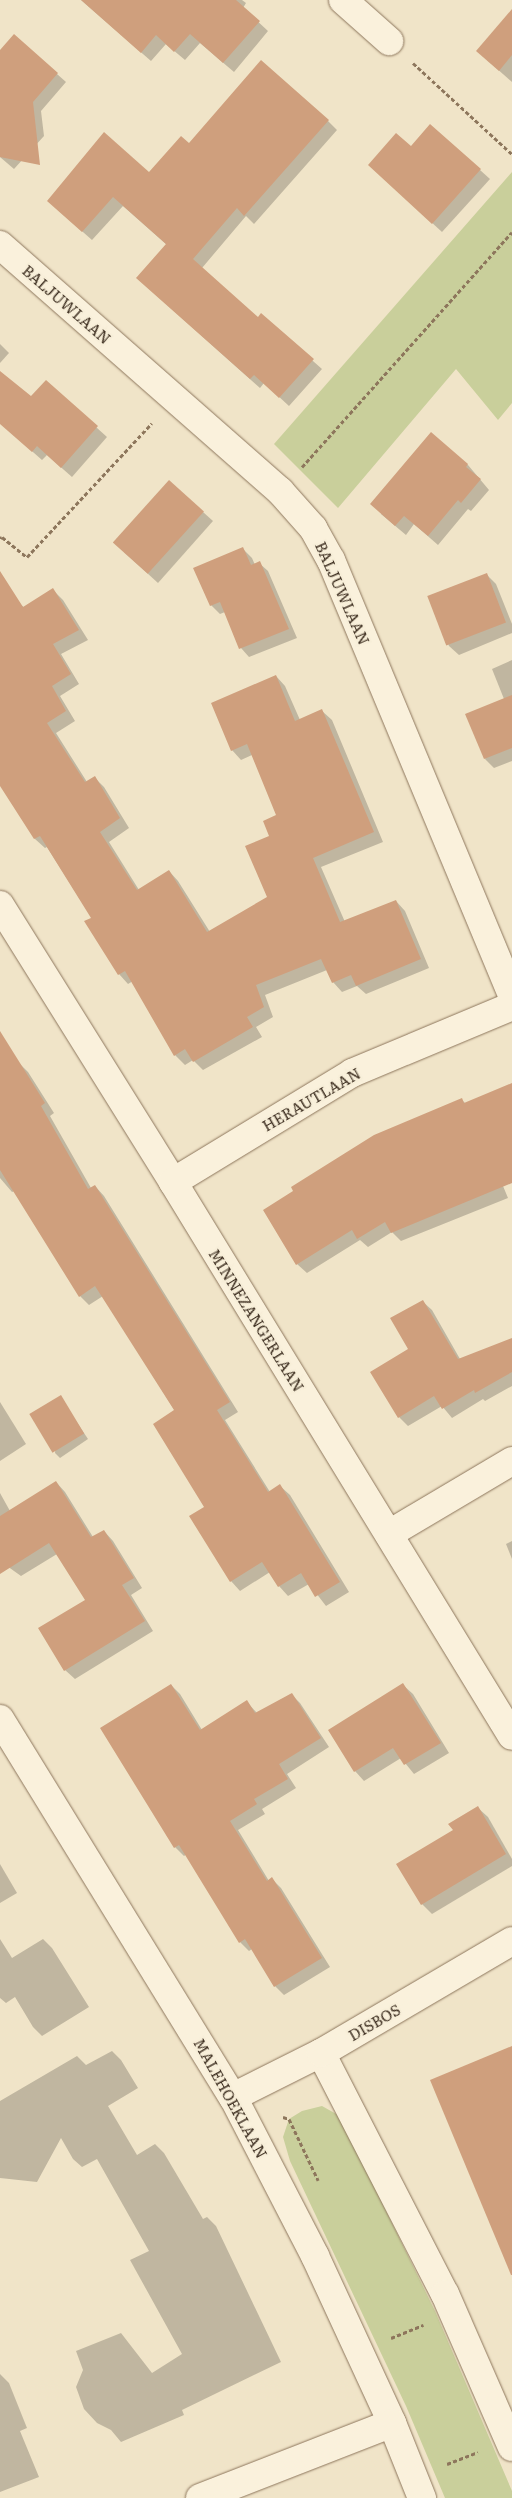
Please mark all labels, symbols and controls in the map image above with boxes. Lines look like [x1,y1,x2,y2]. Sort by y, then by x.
street label: BALJUWLAAN [19,261,115,347]
street label: BALJUWLAAN [312,539,374,647]
street label: HERAUTLAAN [259,1064,363,1134]
street label: MINNEZANGERLAAN [206,1245,308,1395]
street label: DISBOS [345,2000,403,2044]
street label: MALEHOEKLAAN [191,2035,271,2161]

